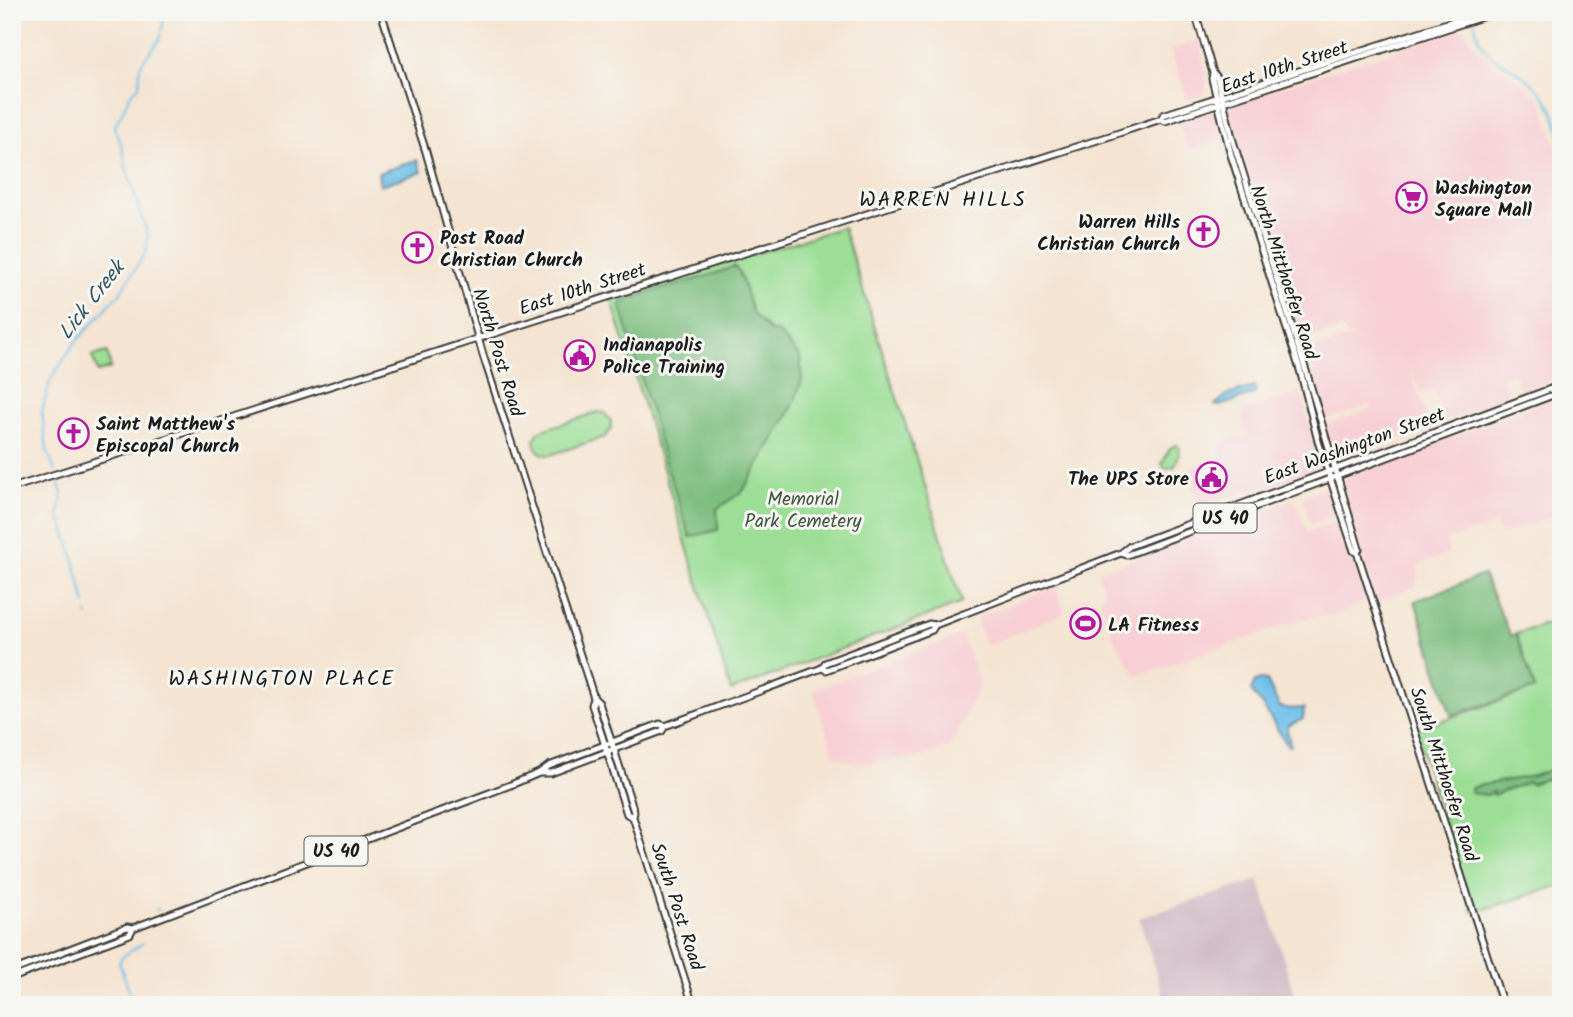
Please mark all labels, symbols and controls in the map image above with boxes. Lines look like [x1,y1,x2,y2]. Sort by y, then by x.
street label: East 10th Street [1217,33,1353,103]
place label: Washington Square Mall [1435,174,1533,226]
street label: North Mitthoefer Road [1241,181,1326,364]
supermarket icon: Washington Square Mall [1395,181,1429,215]
district label: WARREN HILLS [859,184,1027,217]
place label: Warren Hills Christian Church [1037,208,1180,260]
church icon: Warren Hills Christian Church [1186,215,1220,249]
place label: Post Road Christian Church [440,224,583,276]
church icon: Post Road Christian Church [400,231,434,265]
water label: Lick Creek [51,252,136,347]
street label: East 10th Street [515,255,651,325]
street label: North Post Road [463,285,531,421]
place label: Indianapolis Police Training [603,331,725,383]
public building icon: Indianapolis Police Training [563,338,597,372]
street label: East Washington Street [1260,400,1450,494]
place label: Saint Matthew's Episcopal Church [96,410,240,462]
church icon: Saint Matthew's Episcopal Church [56,417,90,451]
public building icon: The UPS Store [1195,461,1229,495]
place label: The UPS Store [1068,465,1189,495]
park label: Memorial Park Cemetery [745,485,862,537]
road number: US 40 [1194,504,1256,532]
sports icon: LA Fitness [1068,607,1102,641]
place label: LA Fitness [1108,611,1199,641]
district label: WASHINGTON PLACE [168,663,396,696]
street label: South Mitthoefer Road [1401,683,1486,866]
road number: US 40 [304,836,368,866]
street label: South Post Road [641,839,711,975]

